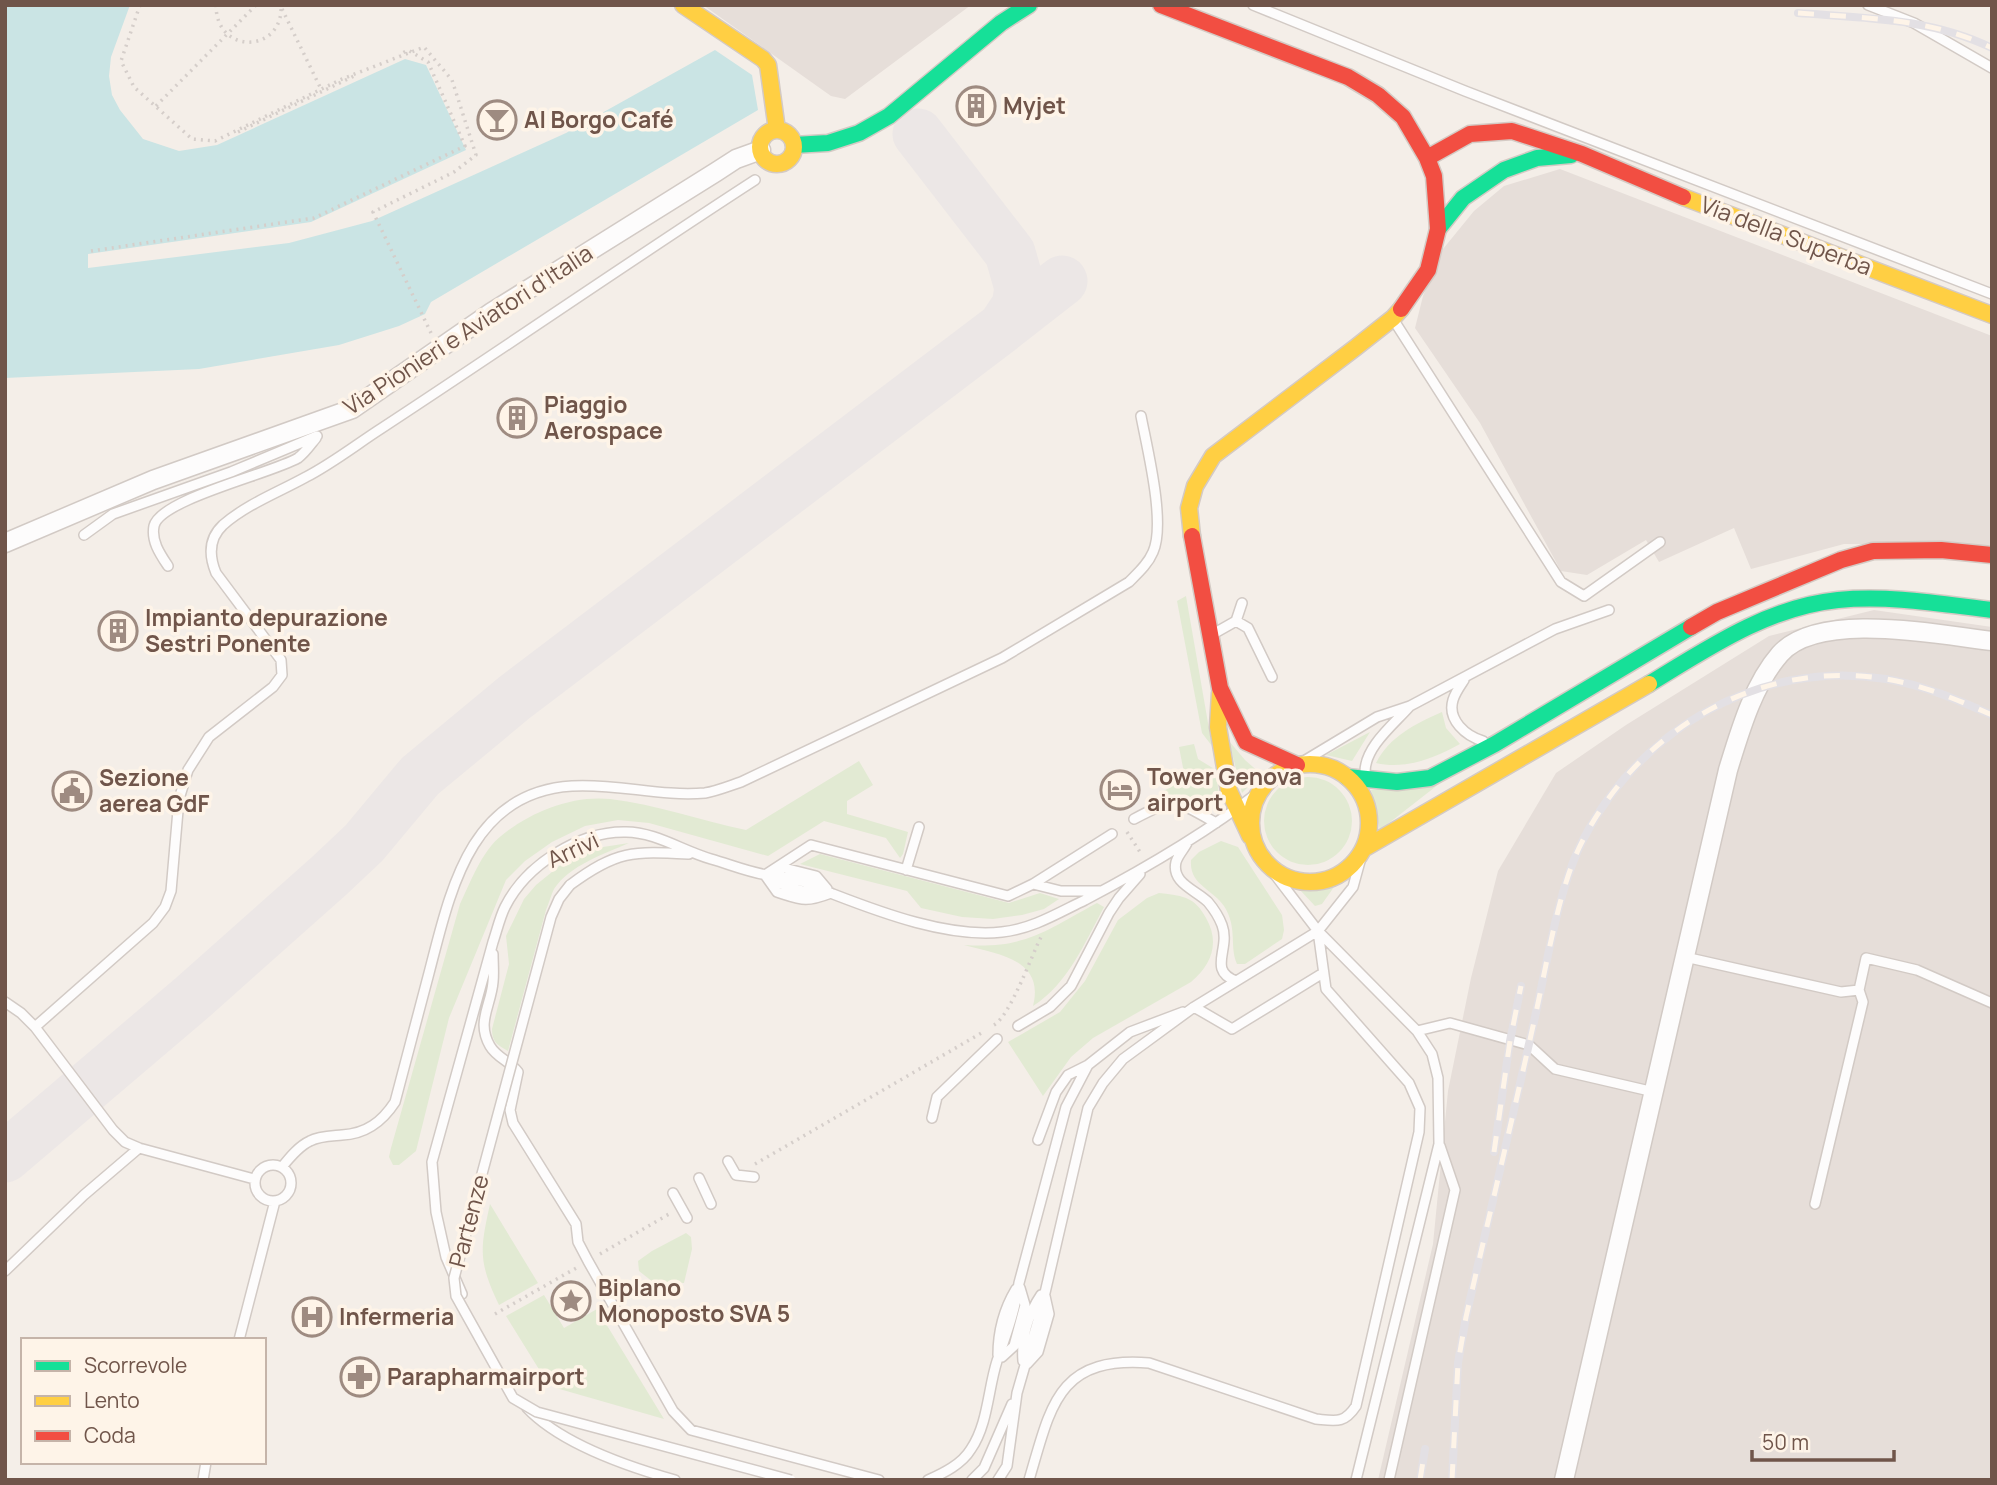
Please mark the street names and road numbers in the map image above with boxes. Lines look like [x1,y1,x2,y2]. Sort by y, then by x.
street label: Via della Superba [1696,188,1877,282]
street label: Via Pionieri e Aviatori d'Italia [337,236,598,422]
street label: Arrivi [542,823,604,875]
street label: Partenze [440,1171,496,1271]

